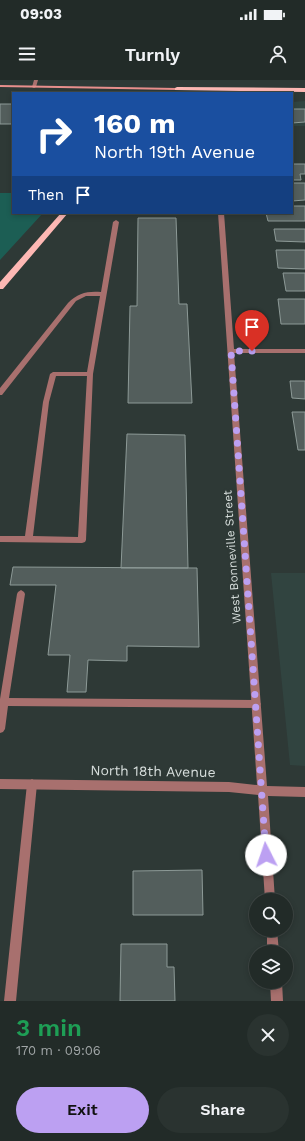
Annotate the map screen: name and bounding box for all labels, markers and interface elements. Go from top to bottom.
text: 09:03 [20,5,62,23]
icon: menu [16,43,38,65]
icon: person [267,43,289,65]
text: Turnly [125,44,180,65]
text: 160 m [94,107,176,140]
icon: right [28,108,80,160]
text: North 19th Avenue [94,141,255,162]
icon: arrive [72,184,94,206]
text: Then [28,186,64,204]
pin [235,310,269,351]
icon: arrive [241,316,263,338]
street label: West Bonneville Street [220,490,244,624]
street label: North 18th Avenue [90,762,216,780]
position arrow [245,834,287,876]
map controls [249,893,293,989]
button: search [249,893,293,937]
button: layers [249,945,293,989]
text: 3 min [16,1014,82,1042]
button: close [247,1014,289,1056]
text: 170 m · 09:06 [16,1043,101,1058]
button: Exit [16,1087,149,1133]
button: Share [157,1087,289,1133]

